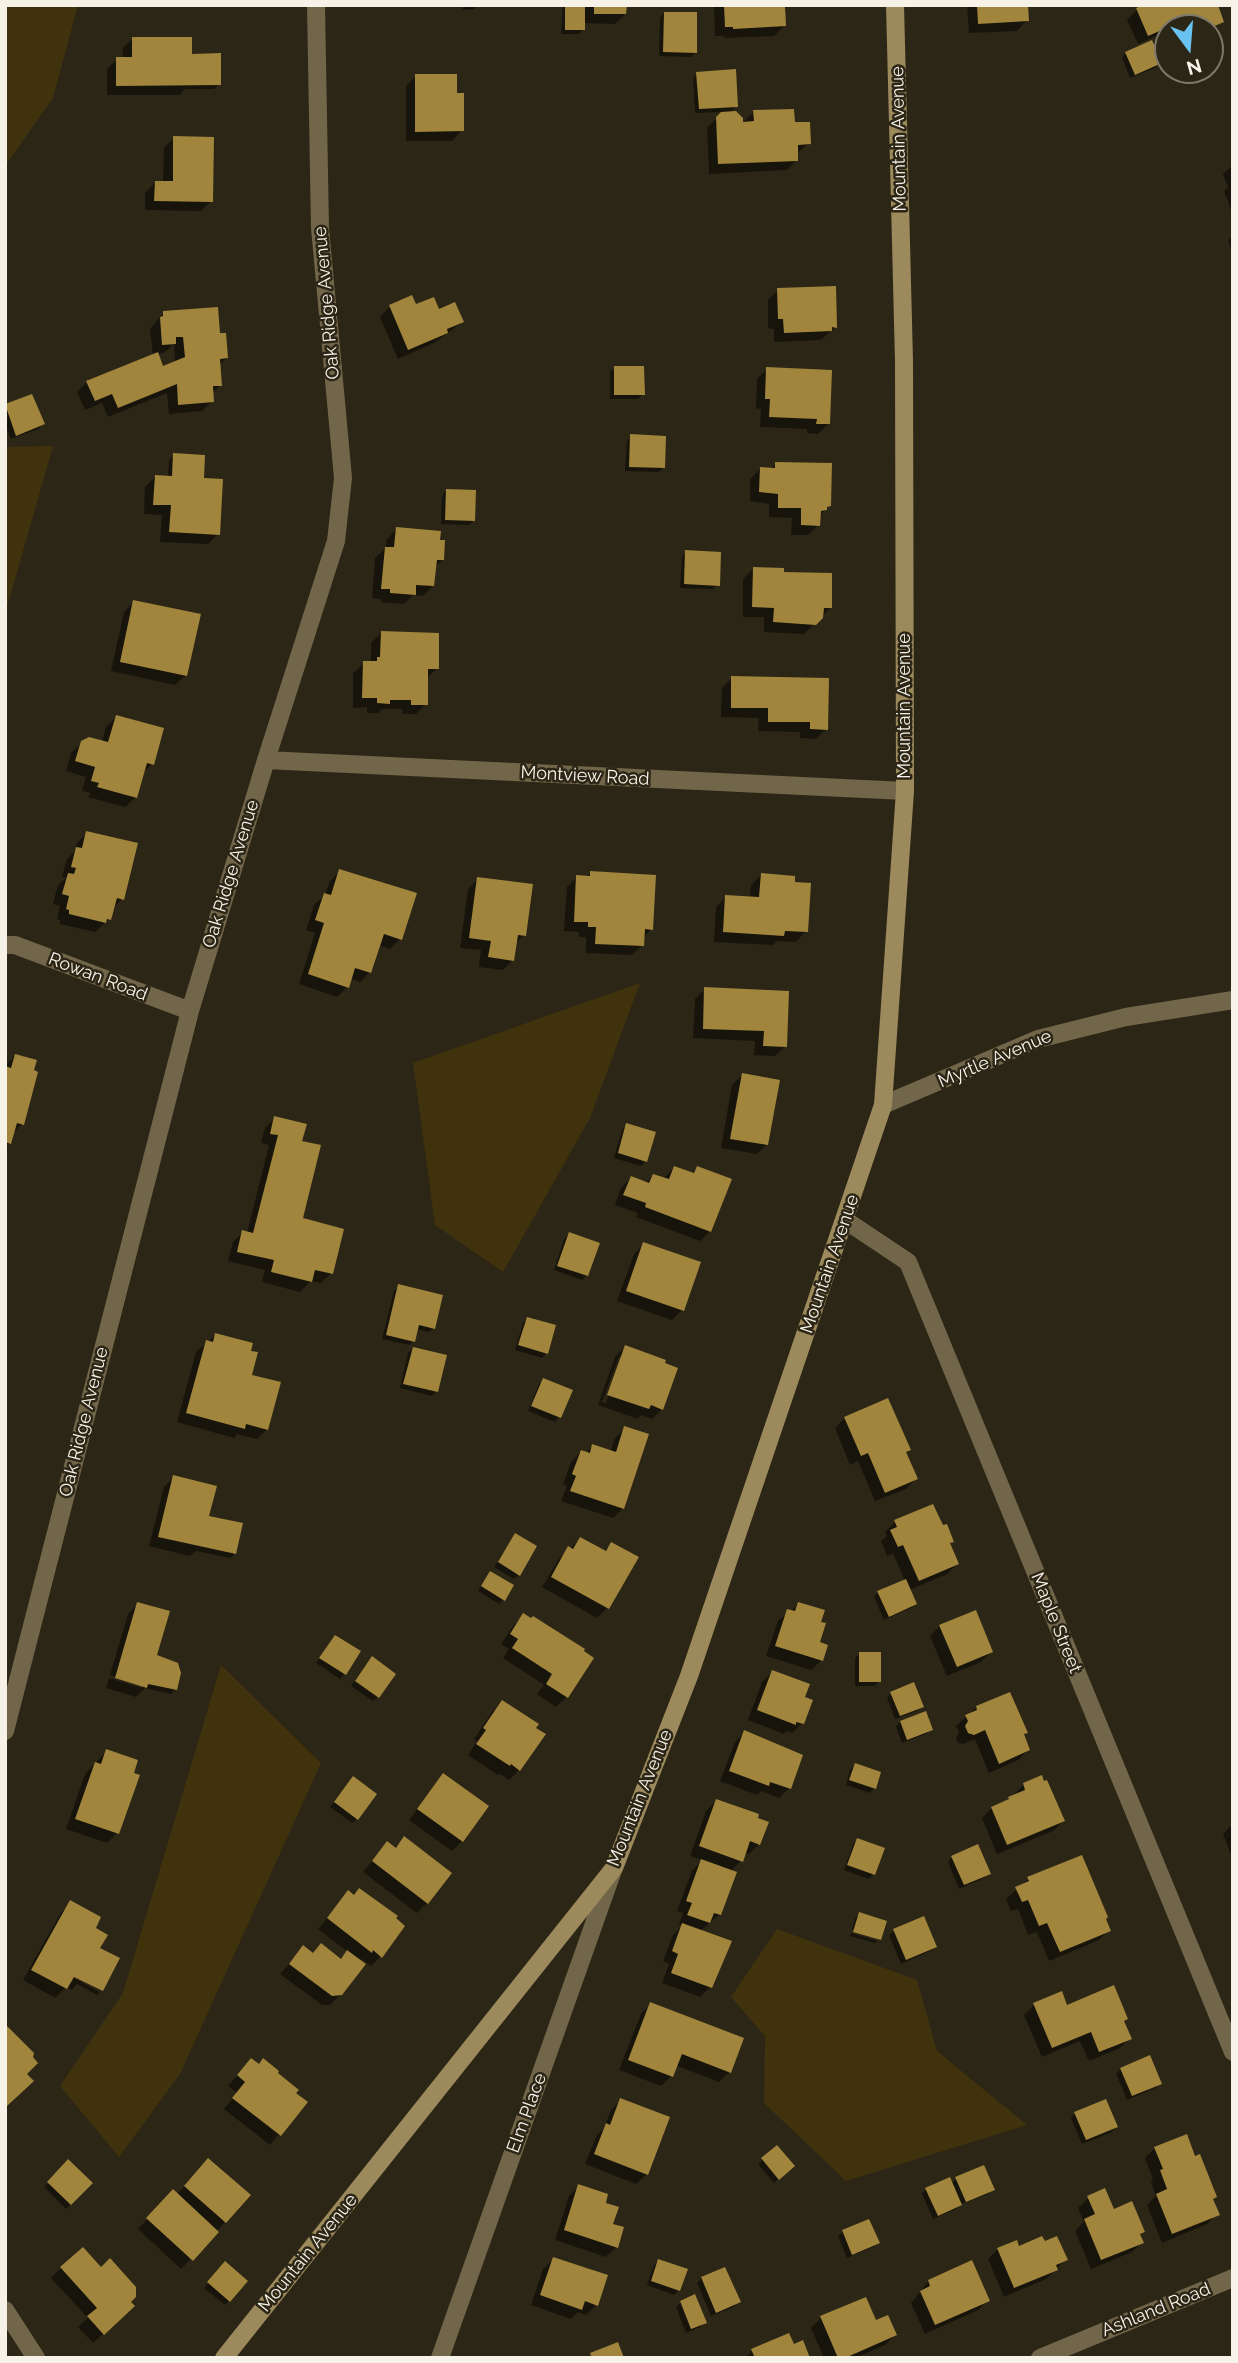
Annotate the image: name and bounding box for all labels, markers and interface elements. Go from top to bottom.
north arrow [1154,14,1224,84]
text: N [1184,55,1204,80]
street label: Mountain Avenue [887,66,911,212]
street label: Oak Ridge Avenue [310,226,344,380]
street label: Mountain Avenue [894,633,916,779]
street label: Montview Road [520,762,650,790]
street label: Oak Ridge Avenue [198,797,264,951]
street label: Rowan Road [45,948,151,1006]
street label: Myrtle Avenue [935,1025,1055,1093]
street label: Mountain Avenue [796,1192,864,1336]
street label: Oak Ridge Avenue [55,1345,113,1499]
street label: Maple Street [1026,1570,1086,1676]
street label: Mountain Avenue [603,1727,677,1869]
street label: Elm Place [503,2070,551,2156]
street label: Mountain Avenue [254,2190,362,2316]
street label: Ashland Road [1098,2278,1214,2342]

